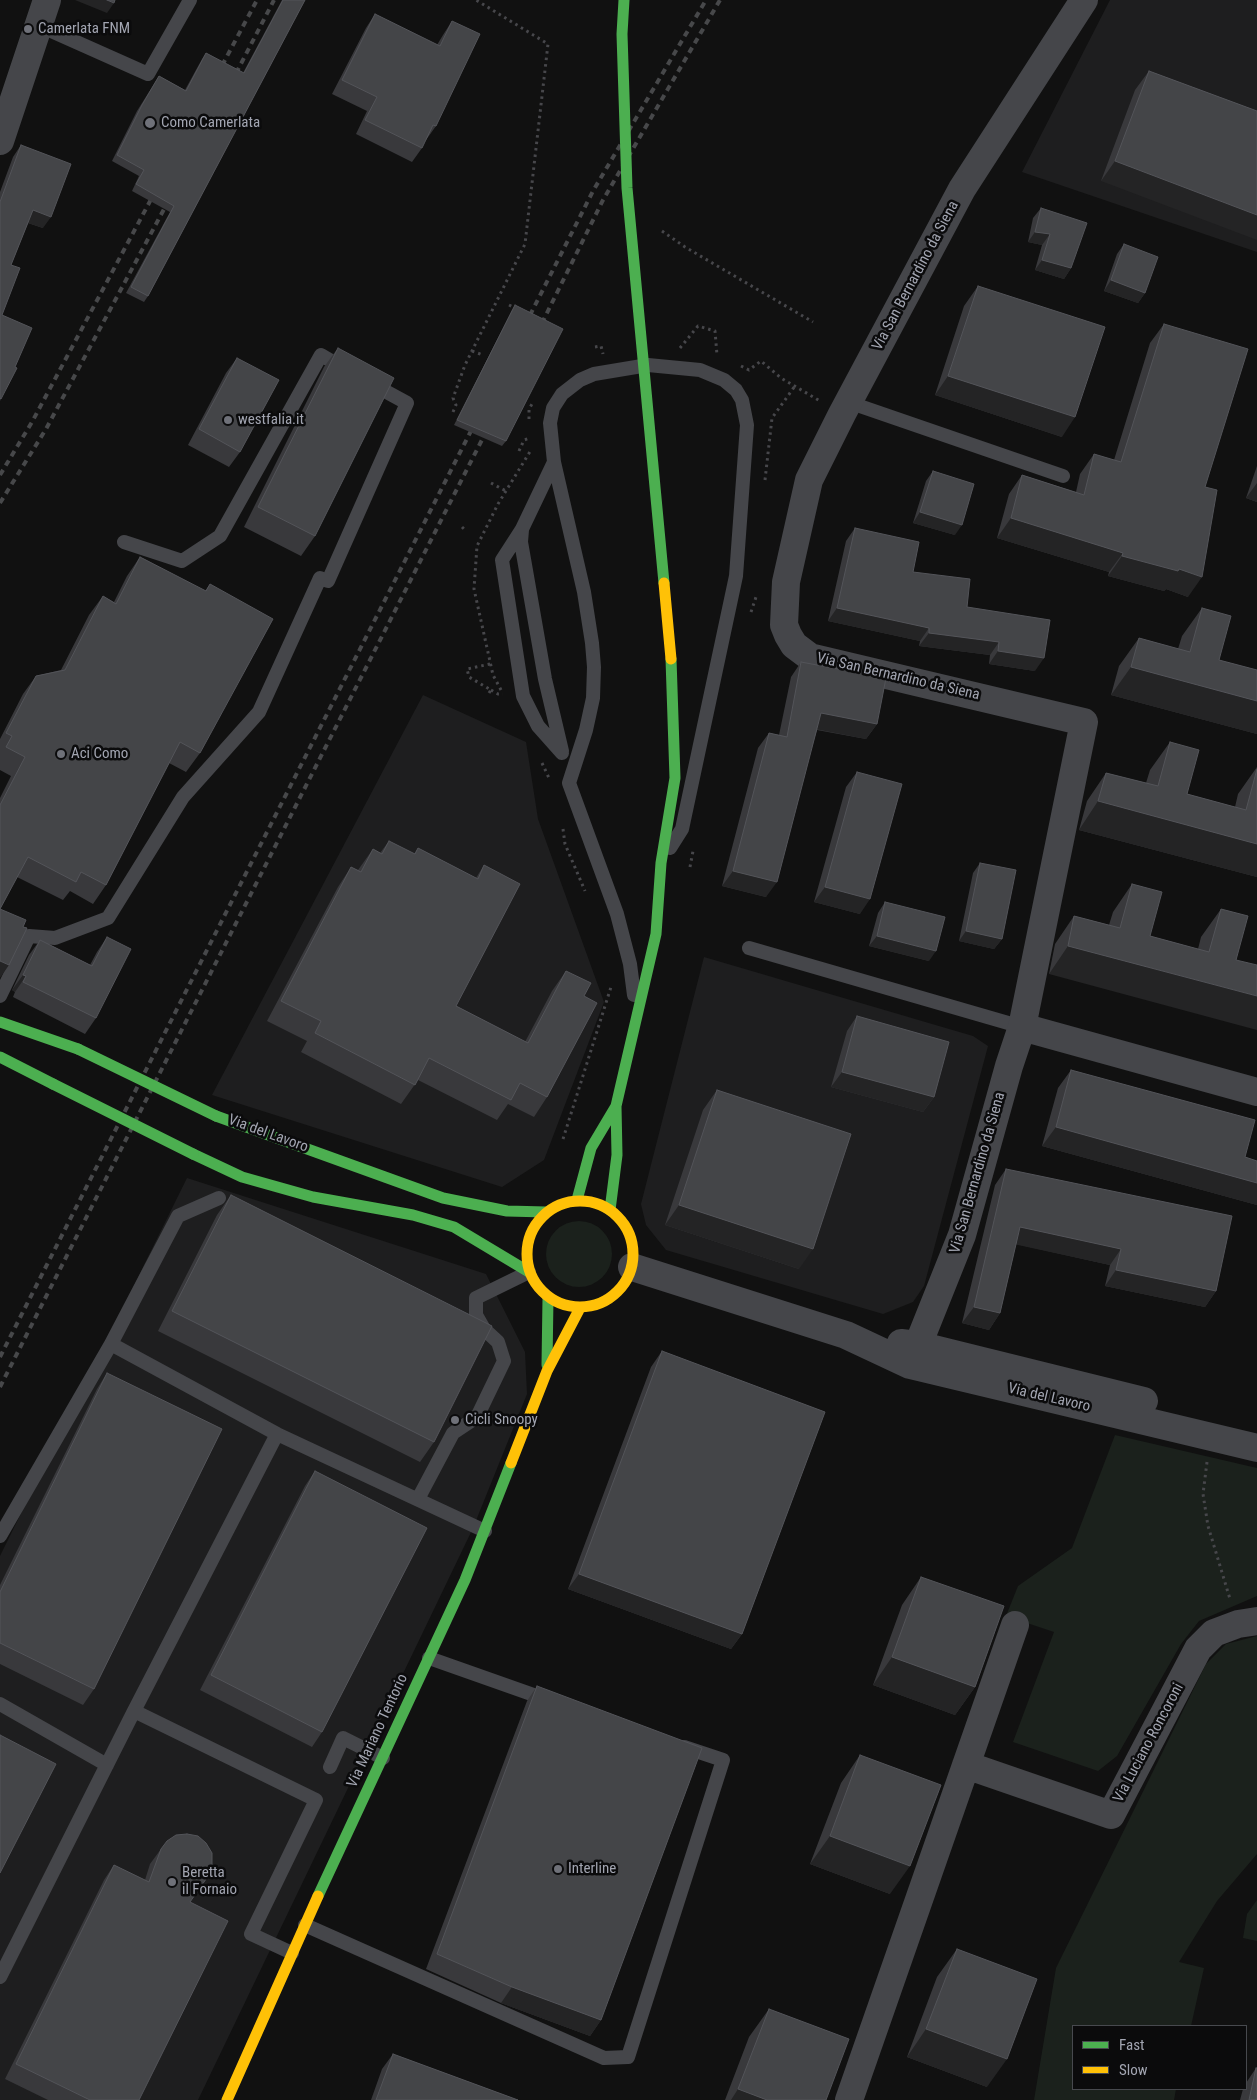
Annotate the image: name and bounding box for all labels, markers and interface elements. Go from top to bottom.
place label: Camerlata FNM [38,20,130,38]
marker: Camerlata FNM [22,23,34,35]
place label: Como Camerlata [161,114,260,132]
marker: Como Camerlata [143,116,157,130]
street label: Via San Bernardino da Siena [869,198,963,354]
place label: westfalia.it [238,411,304,429]
marker: westfalia.it [222,414,234,426]
street label: Via San Bernardino da Siena [815,649,981,705]
place label: Aci Como [71,745,128,763]
marker: Aci Como [55,748,67,760]
street label: Via San Bernardino da Siena [946,1090,1010,1256]
street label: Via del Lavoro [226,1111,310,1157]
street label: Via del Lavoro [1006,1380,1092,1416]
place label: Cicli Snoopy [465,1411,538,1429]
marker: Cicli Snoopy [449,1414,461,1426]
street label: Via Mariano Tentorio [344,1671,412,1791]
street label: Via Luciano Roncoroni [1110,1680,1188,1806]
place label: Interline [568,1860,616,1878]
marker: Interline [552,1863,564,1875]
place label: Beretta il Fornaio [182,1864,237,1899]
marker: Beretta il Fornaio [166,1876,178,1888]
legend [1072,2025,1247,2090]
text: Fast [1119,2036,1144,2054]
text: Slow [1119,2061,1148,2079]

